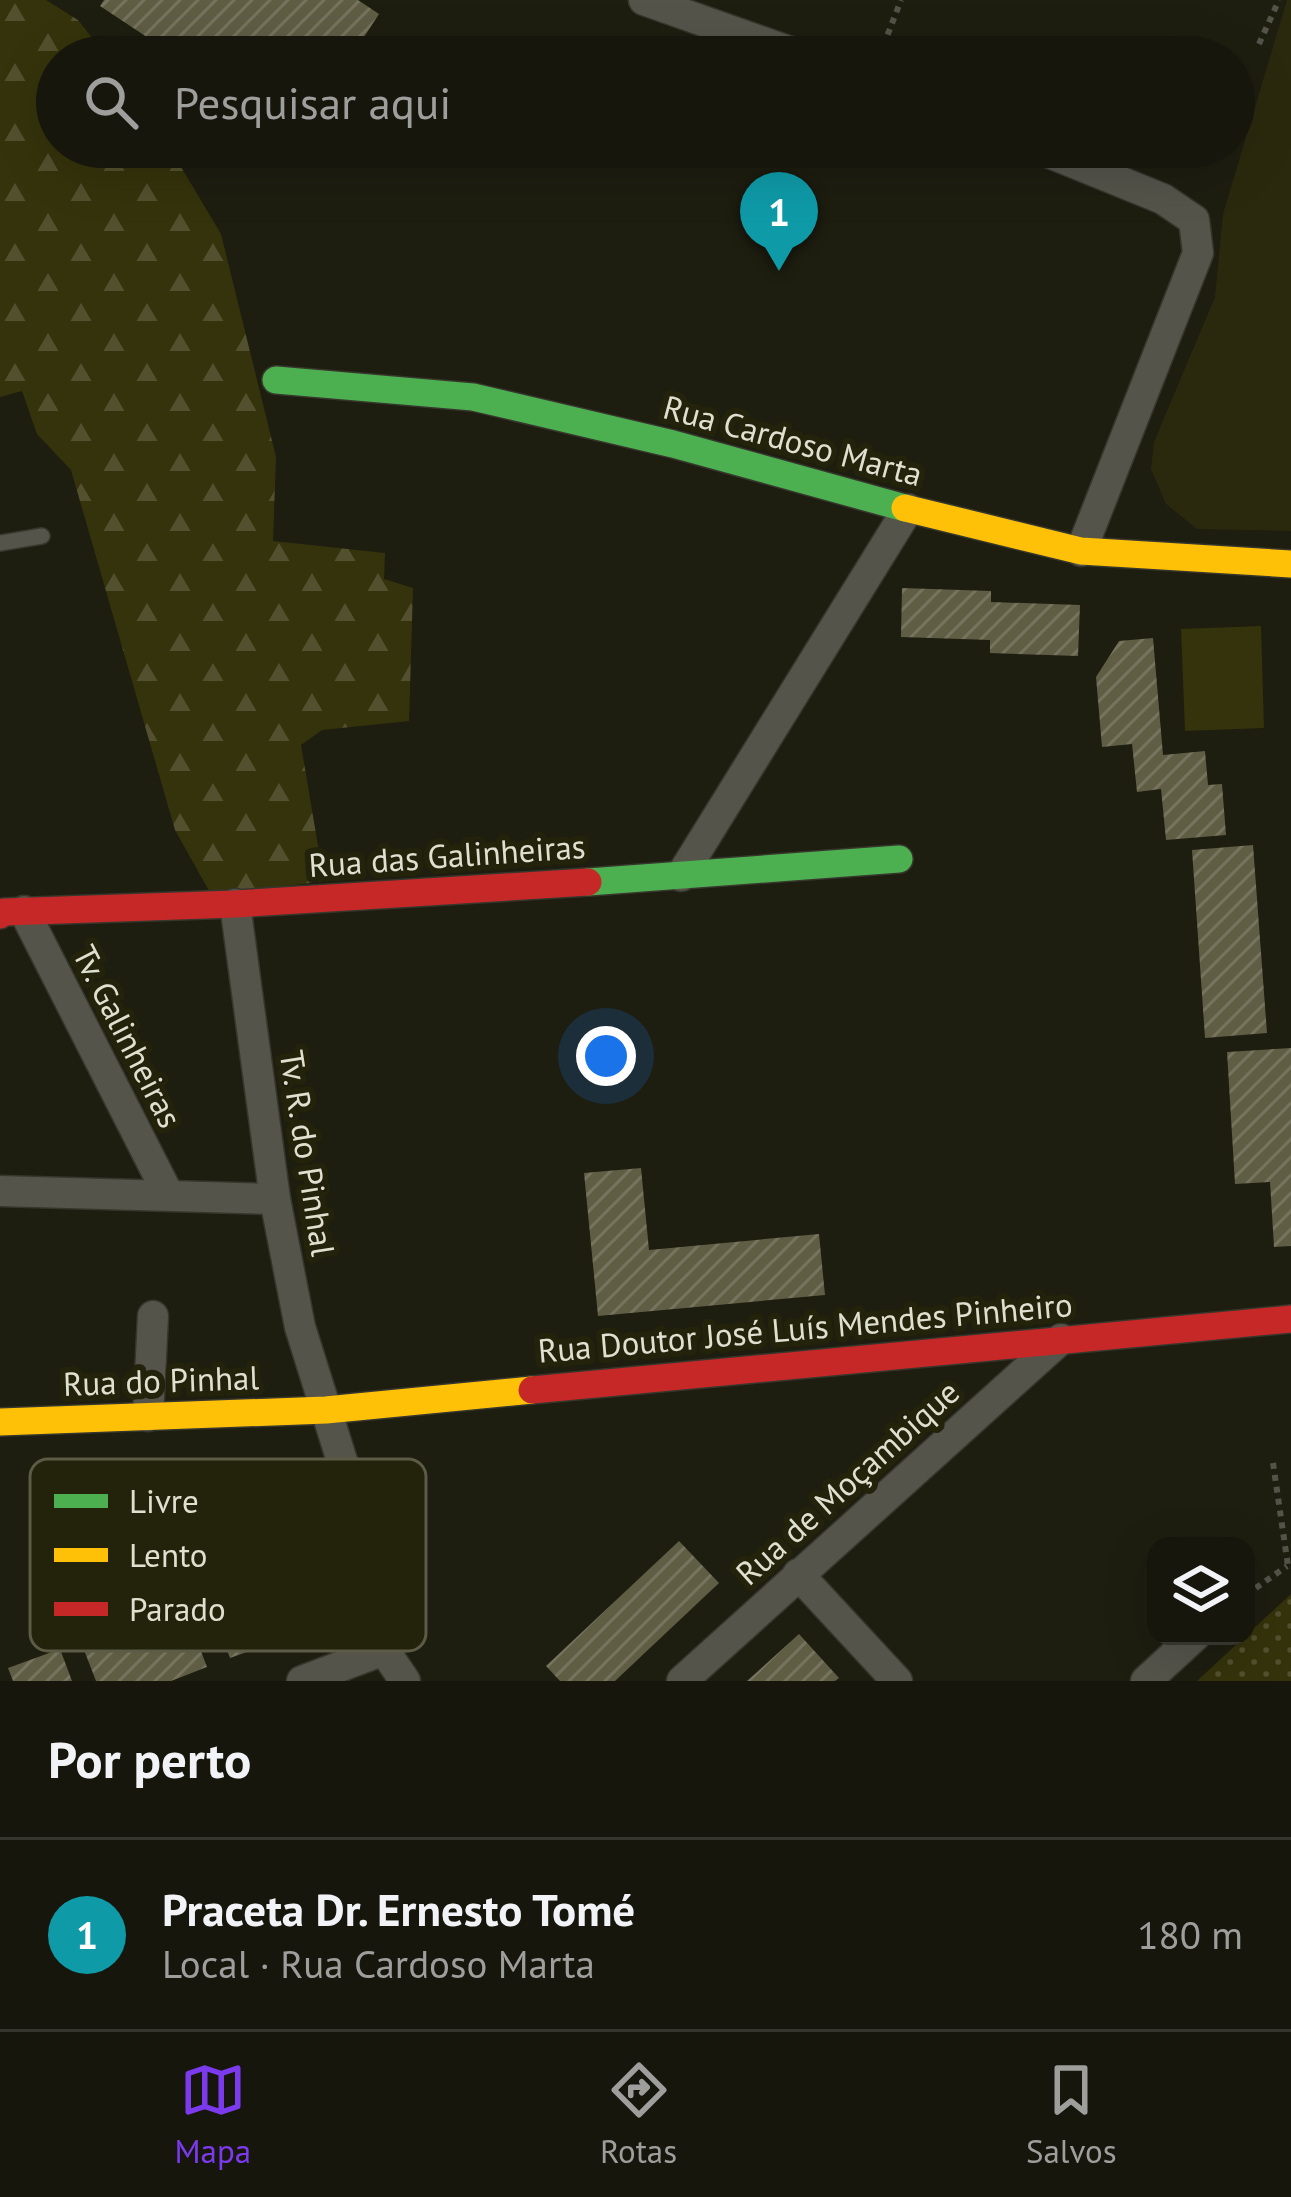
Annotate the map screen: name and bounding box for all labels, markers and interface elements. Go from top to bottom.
search box [36,36,1255,168]
icon: search [78,69,144,135]
text: Pesquisar aqui [174,73,451,131]
pin: 1 [740,172,818,271]
street label: Rua Cardoso Marta [659,385,927,495]
street label: Rua das Galinheiras [307,824,587,886]
street label: Tv. Galinheiras [64,938,192,1134]
your location [576,1026,636,1086]
street label: Tv. R. do Pinhal [271,1047,346,1259]
street label: Rua Doutor José Luís Mendes Pinheiro [536,1282,1074,1372]
street label: Rua do Pinhal [62,1355,260,1405]
street label: Rua de Moçambique [726,1370,968,1594]
legend [30,1459,426,1651]
text: Livre [129,1479,199,1522]
text: Lento [129,1533,207,1576]
map controls [1147,1537,1255,1645]
button: layers [1147,1537,1255,1645]
text: Parado [129,1587,226,1630]
text: Por perto [48,1726,251,1792]
text: Praceta Dr. Ernesto Tomé [162,1880,635,1938]
text: 1 [76,1909,98,1960]
text: 180 m [1137,1909,1243,1960]
text: Local · Rua Cardoso Marta [162,1938,595,1989]
tab: Mapa [174,2057,251,2172]
tab: Rotas [600,2057,677,2172]
tab: Salvos [1026,2057,1117,2172]

